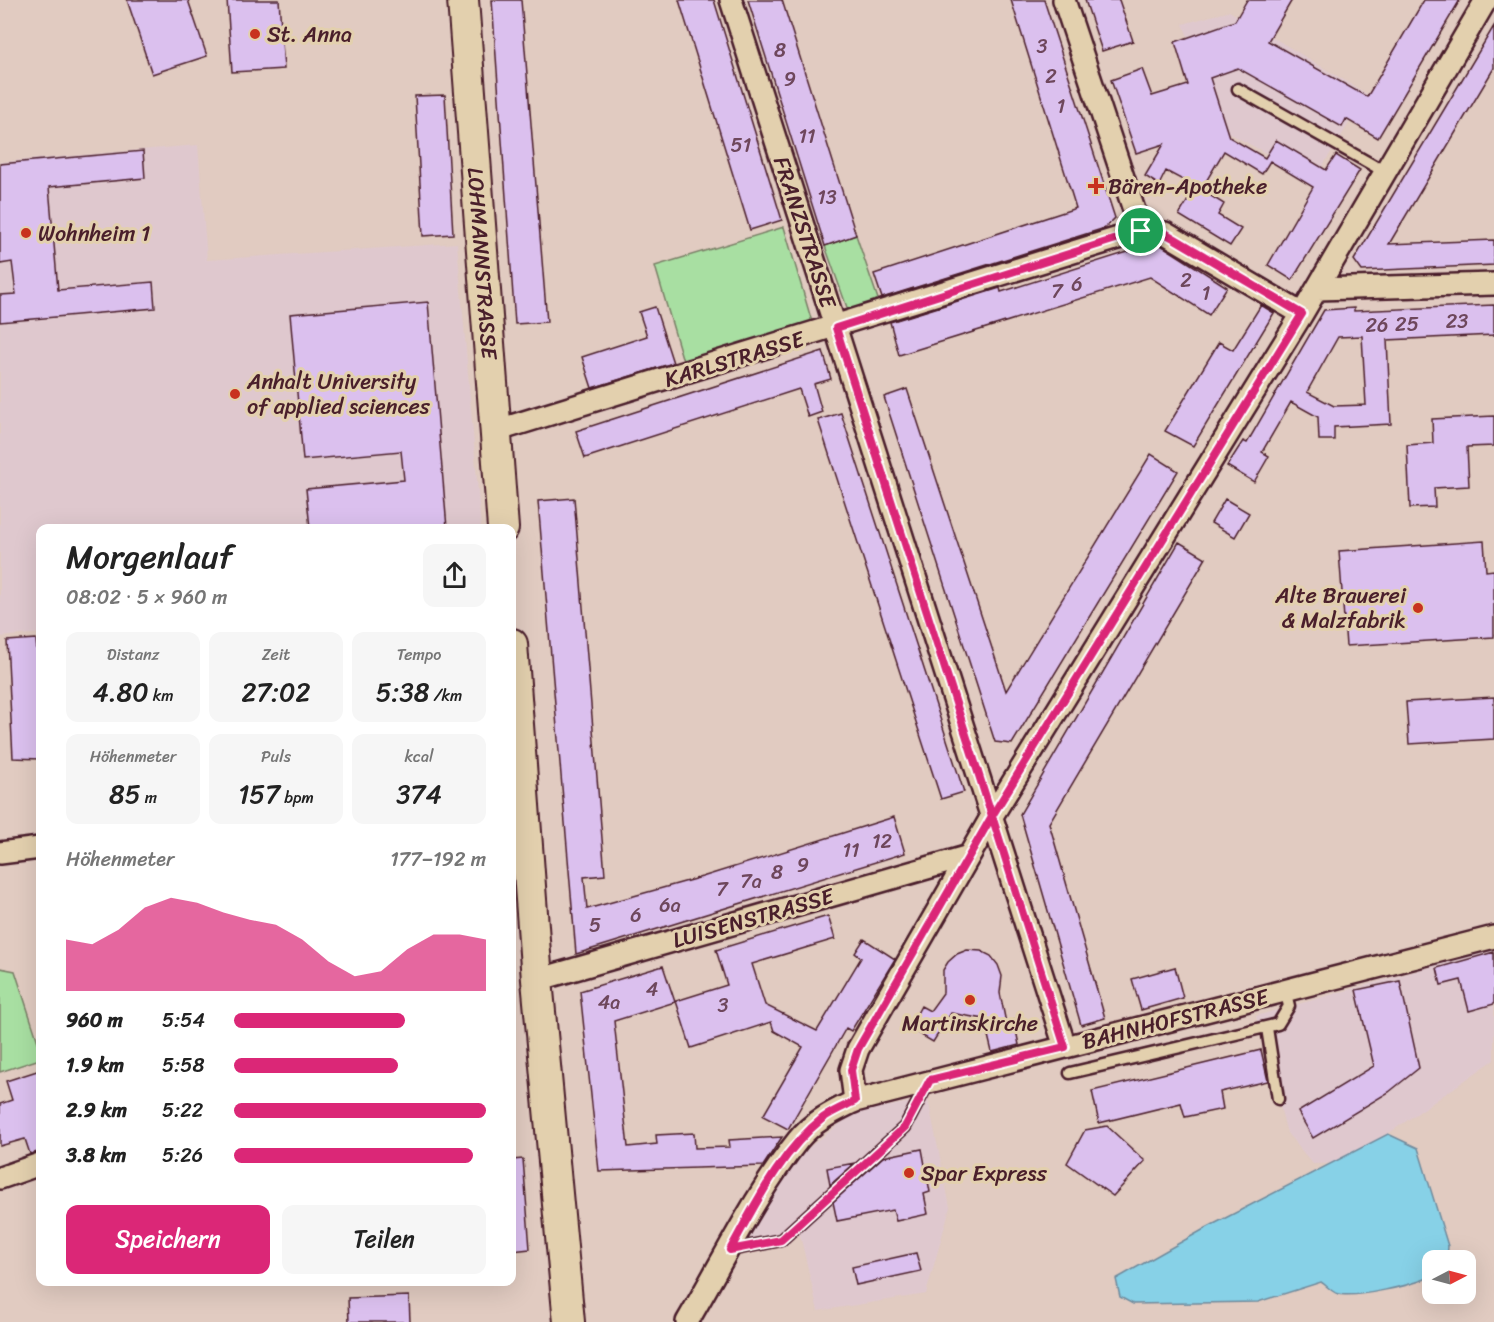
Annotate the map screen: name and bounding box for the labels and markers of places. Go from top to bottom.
place label: St. Anna [267,15,352,54]
marker: St. Anna [248,27,262,41]
place label: Bären-Apotheke [1108,167,1267,206]
marker: Bären-Apotheke [1089,179,1103,193]
pin [1115,205,1166,256]
place label: Wohnheim 1 [38,214,151,253]
marker: Wohnheim 1 [19,226,33,240]
place label: Anhalt University of applied sciences [246,362,431,426]
marker: Anhalt University of applied sciences [228,387,242,401]
place label: Alte Brauerei & Malzfabrik [1274,576,1407,640]
marker: Alte Brauerei & Malzfabrik [1411,601,1425,615]
marker: Martinskirche [963,993,977,1007]
place label: Martinskirche [902,1004,1038,1043]
place label: Spar Express [921,1154,1048,1193]
marker: Spar Express [902,1166,916,1180]

